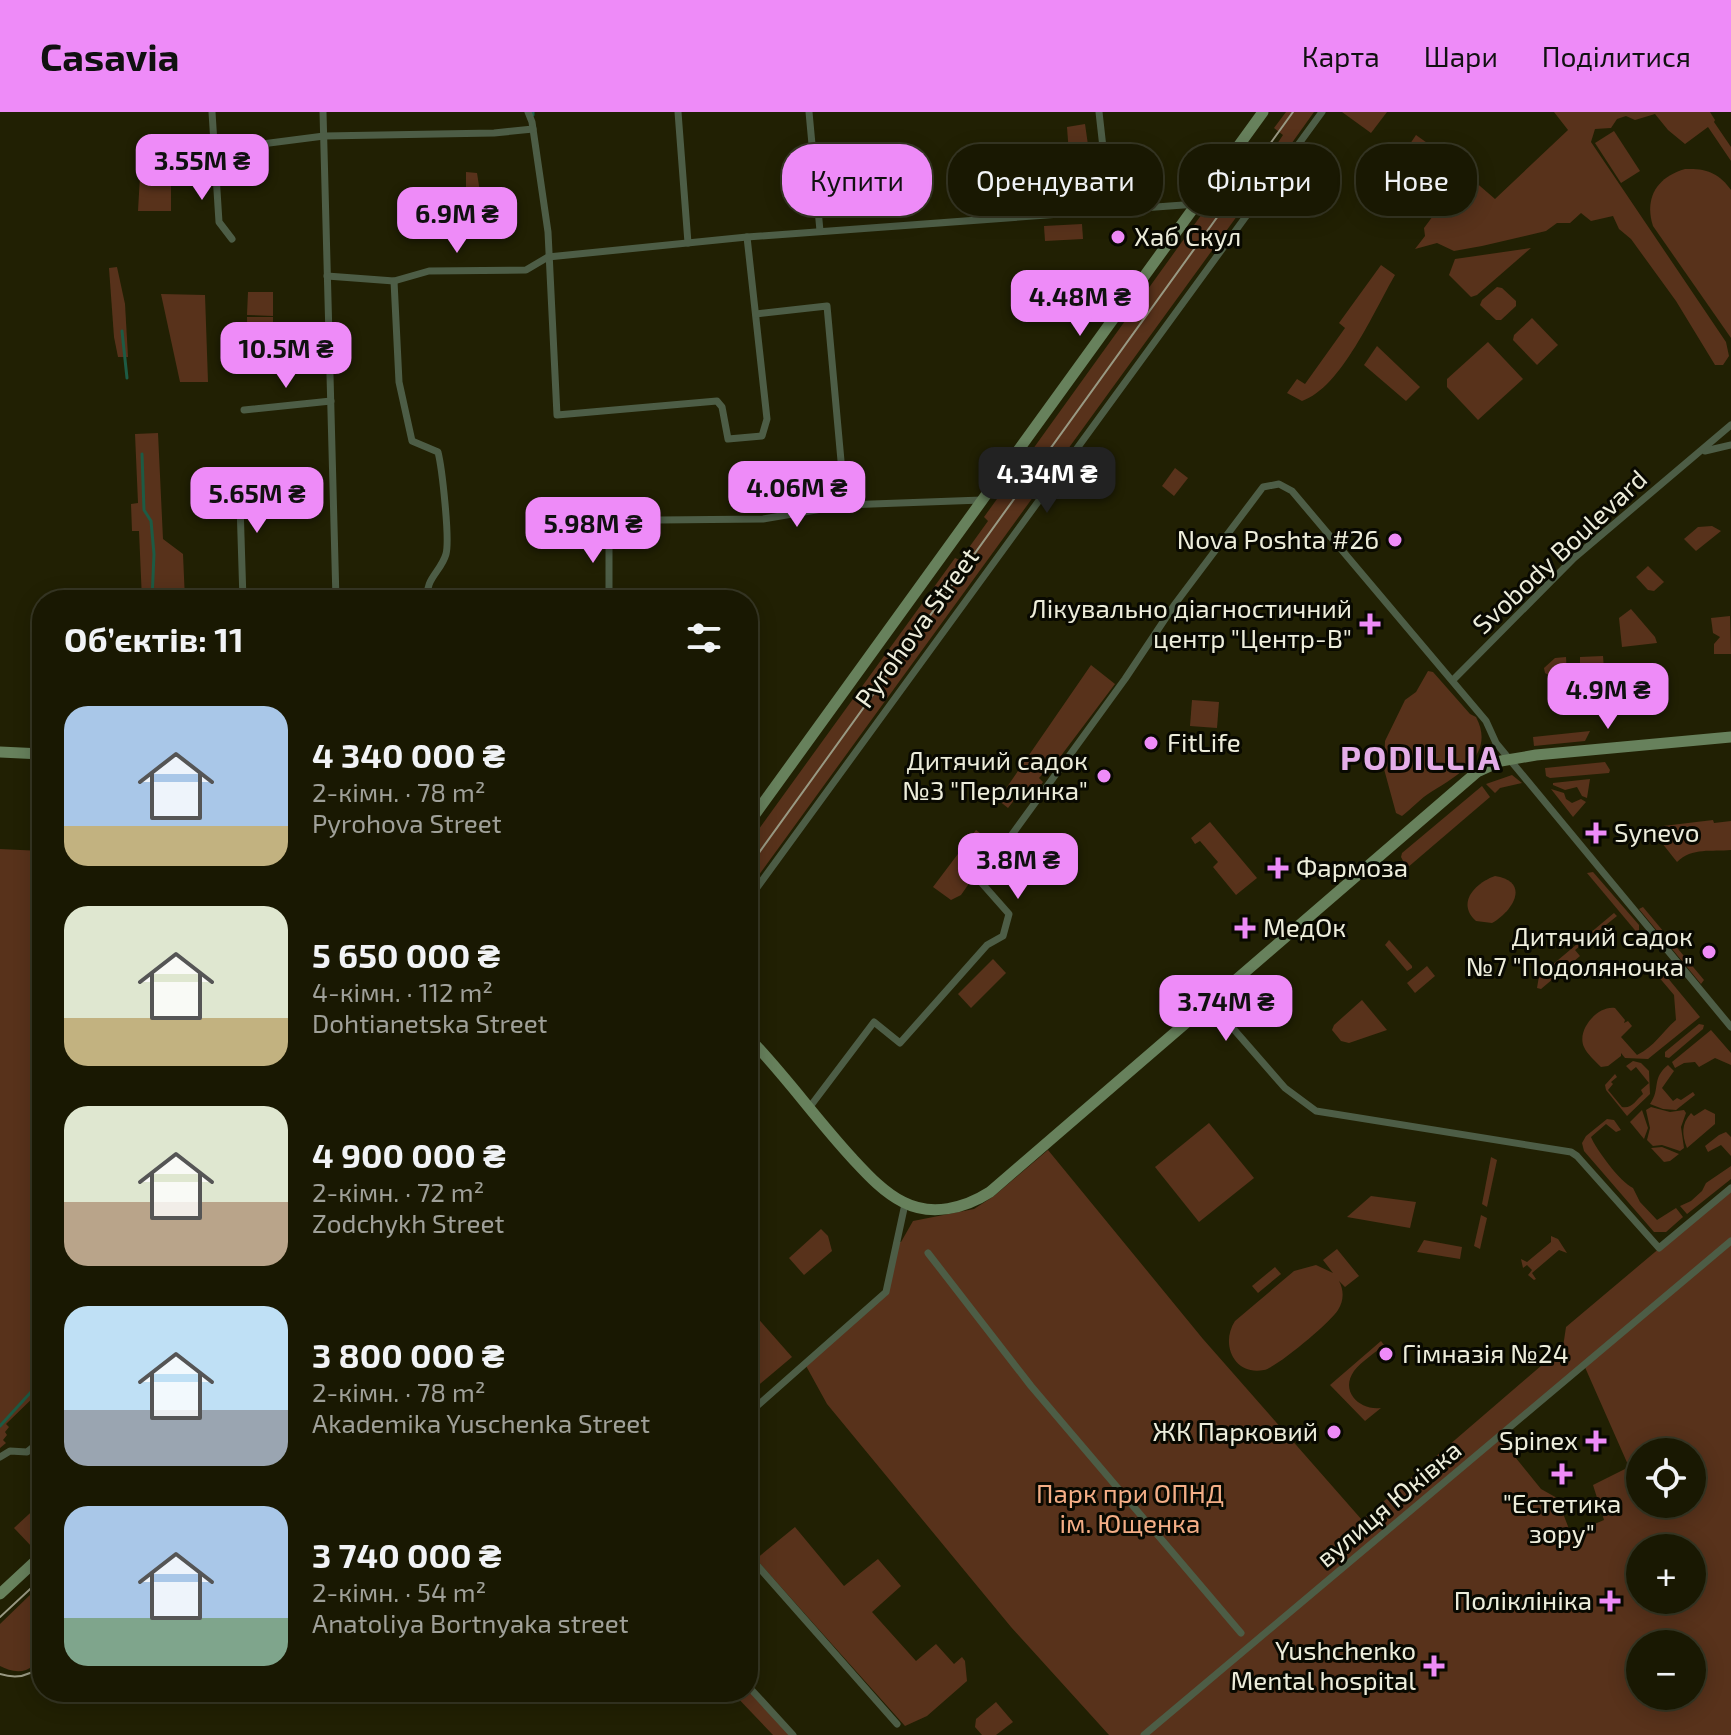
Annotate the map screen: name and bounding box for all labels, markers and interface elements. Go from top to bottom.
text: Casavia [40,33,179,79]
text: Карта [1302,39,1380,73]
text: Шари [1424,39,1498,73]
text: Поділитися [1542,39,1691,73]
pin: 3.55M ₴ [128,134,276,202]
text: 3.55M ₴ [154,144,250,175]
chip: Купити [782,144,932,216]
chip: Орендувати [948,144,1163,216]
chip: Фільтри [1179,144,1340,216]
chip: Нове [1356,144,1477,216]
pin: 6.9M ₴ [392,187,522,255]
text: 6.9M ₴ [415,197,499,228]
place label: Хаб Скул [1134,220,1241,252]
marker: Хаб Скул [1109,228,1127,246]
pin: 4.48M ₴ [1006,270,1154,338]
text: 4.48M ₴ [1029,280,1131,311]
pin: 10.5M ₴ [212,322,360,390]
text: 10.5M ₴ [238,332,334,363]
pin: 4.34M ₴ [973,447,1121,515]
text: 4.34M ₴ [997,457,1097,488]
pin: 4.06M ₴ [723,461,871,529]
street label: Svobody Boulevard [1466,462,1652,640]
pin: 5.65M ₴ [183,467,331,535]
text: 4.06M ₴ [746,471,848,502]
text: 5.65M ₴ [208,477,306,508]
pin: 5.98M ₴ [519,497,667,565]
text: 5.98M ₴ [544,507,642,538]
place label: Nova Poshta #26 [1177,523,1379,554]
marker: Nova Poshta #26 [1386,531,1404,549]
street label: Pyrohova Street [848,541,984,713]
place label: Лікувально діагностичний центр "Центр-В" [1030,592,1352,653]
marker: Лікувально діагностичний центр "Центр-В" [1359,613,1381,635]
icon: filters [682,616,726,660]
text: Об’єктів: 11 [64,618,244,659]
pin: 4.9M ₴ [1543,663,1673,731]
text: 4.9M ₴ [1566,673,1651,704]
place label: FitLife [1167,726,1241,757]
text: 4 340 000 ₴ [312,734,505,775]
marker: FitLife [1142,734,1160,752]
district label: PODILLIA [1340,736,1502,777]
icon: home [128,738,224,834]
place label: Дитячий садок №3 "Перлинка" [902,744,1088,805]
marker: Дитячий садок №3 "Перлинка" [1095,767,1113,785]
text: 2-кімн. · 78 m² [312,776,485,807]
text: Pyrohova Street [312,807,502,838]
place label: Synevo [1614,816,1700,847]
marker: Synevo [1585,822,1607,844]
pin: 3.8M ₴ [953,833,1083,901]
text: 3.8M ₴ [976,843,1060,874]
place label: Фармоза [1296,851,1408,882]
marker: Фармоза [1267,857,1289,879]
place label: МедОк [1263,911,1346,942]
marker: МедОк [1234,917,1256,939]
place label: Дитячий садок №7 "Подоляночка" [1466,920,1693,981]
text: 5 650 000 ₴ [312,934,500,975]
icon: home [128,938,224,1034]
marker: Дитячий садок №7 "Подоляночка" [1700,943,1718,961]
pin: 3.74M ₴ [1152,975,1300,1043]
text: 4-кімн. · 112 m² [312,976,493,1007]
text: 3.74M ₴ [1177,985,1275,1016]
text: Dohtianetska Street [312,1007,548,1038]
text: 4 900 000 ₴ [312,1134,506,1175]
icon: home [128,1138,224,1234]
text: 2-кімн. · 72 m² [312,1176,484,1207]
text: Zodchykh Street [312,1207,504,1238]
text: 3 800 000 ₴ [312,1334,504,1375]
place label: Гімназія №24 [1402,1337,1569,1368]
icon: home [128,1338,224,1434]
marker: Гімназія №24 [1377,1345,1395,1363]
text: 2-кімн. · 78 m² [312,1376,485,1407]
text: Akademika Yuschenka Street [312,1407,650,1438]
place label: ЖК Парковий [1152,1415,1318,1446]
marker: ЖК Парковий [1325,1423,1343,1441]
place label: Spinex [1499,1424,1578,1455]
marker: Spinex [1585,1430,1607,1452]
street label: вулиця Юківка [1309,1433,1467,1573]
map controls [1626,1438,1706,1710]
button: locate [1626,1438,1706,1518]
marker: "Естетика зору" [1551,1463,1573,1485]
park label: Парк при ОПНД ім. Ющенка [1036,1477,1224,1538]
place label: "Естетика зору" [1503,1487,1621,1549]
text: 3 740 000 ₴ [312,1534,501,1575]
button: + [1626,1534,1706,1614]
icon: home [128,1538,224,1634]
text: 2-кімн. · 54 m² [312,1576,486,1607]
place label: Поліклініка [1454,1584,1592,1615]
marker: Поліклініка [1599,1590,1621,1612]
text: Anatoliya Bortnyaka street [312,1607,629,1638]
button: − [1626,1630,1706,1710]
place label: Yushchenko Mental hospital [1231,1634,1416,1695]
marker: Yushchenko Mental hospital [1423,1655,1445,1677]

